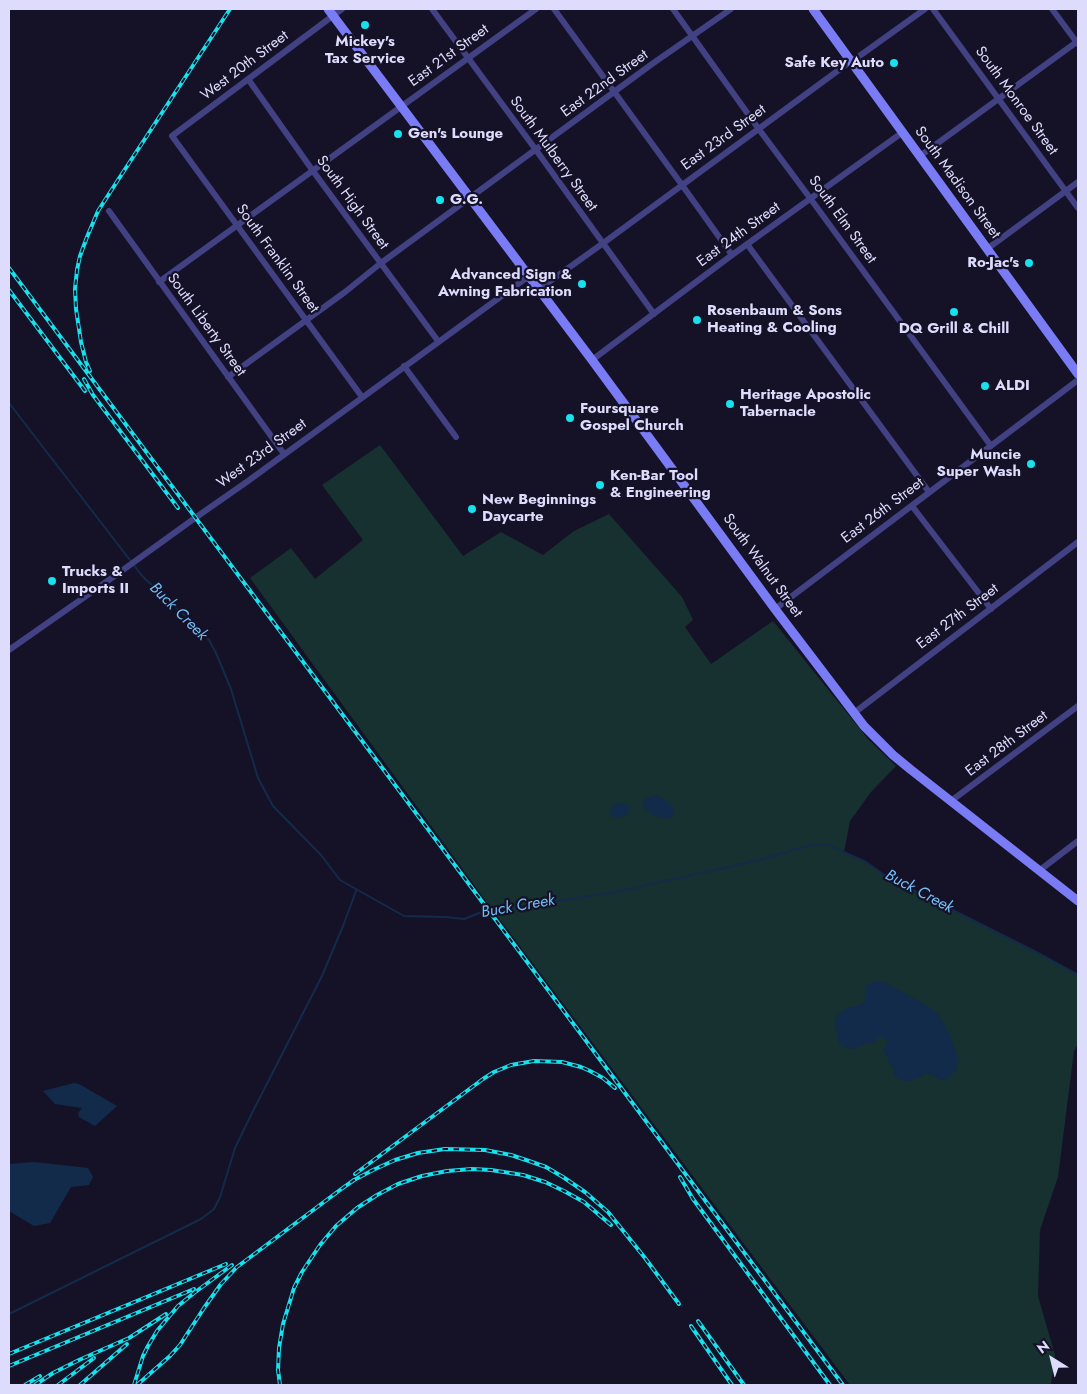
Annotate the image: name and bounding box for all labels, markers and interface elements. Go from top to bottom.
marker: Mickey's Tax Service [359,19,371,31]
street label: East 21st Street [405,21,493,91]
street label: West 20th Street [198,27,292,105]
place label: Mickey's Tax Service [325,33,405,68]
street label: South Monroe Street [971,43,1061,159]
street label: East 22nd Street [558,46,652,122]
place label: Safe Key Auto [785,54,884,72]
marker: Safe Key Auto [888,57,900,69]
street label: South Mulberry Street [505,93,601,215]
street label: East 23rd Street [678,101,770,175]
street label: South Madison Street [910,123,1004,243]
place label: Gen's Lounge [408,125,503,143]
marker: Gen's Lounge [392,128,404,140]
street label: South High Street [312,153,392,253]
street label: South Elm Street [804,173,880,267]
place label: G.G. [450,191,483,209]
marker: G.G. [434,194,446,206]
street label: East 24th Street [694,199,784,271]
street label: South Franklin Street [232,201,322,317]
place label: Ro-Jac's [967,254,1019,272]
marker: Ro-Jac's [1023,257,1035,269]
place label: Advanced Sign & Awning Fabrication [438,266,572,301]
street label: South Liberty Street [163,270,249,380]
marker: Advanced Sign & Awning Fabrication [576,278,588,290]
place label: Rosenbaum & Sons Heating & Cooling [707,302,842,337]
marker: DQ Grill & Chill [948,306,960,318]
marker: Rosenbaum & Sons Heating & Cooling [691,314,703,326]
place label: DQ Grill & Chill [899,320,1009,338]
place label: ALDI [995,377,1030,395]
marker: ALDI [979,380,991,392]
place label: Heritage Apostolic Tabernacle [740,386,871,421]
marker: Heritage Apostolic Tabernacle [724,398,736,410]
place label: Foursquare Gospel Church [580,400,684,435]
marker: Foursquare Gospel Church [564,412,576,424]
street label: West 23rd Street [214,415,310,493]
place label: Muncie Super Wash [937,446,1021,481]
marker: Muncie Super Wash [1025,458,1037,470]
place label: Ken-Bar Tool & Engineering [610,467,711,502]
street label: East 26th Street [838,474,928,548]
marker: Ken-Bar Tool & Engineering [594,479,606,491]
place label: New Beginnings Daycarte [482,491,596,526]
marker: New Beginnings Daycarte [466,503,478,515]
street label: South Walnut Street [718,511,806,621]
place label: Trucks & Imports II [62,563,129,598]
marker: Trucks & Imports II [46,575,58,587]
water label: Buck Creek [145,579,211,645]
street label: East 27th Street [914,580,1002,654]
street label: East 28th Street [962,707,1052,781]
water label: Buck Creek [882,866,956,918]
water label: Buck Creek [480,891,556,923]
north arrow [1027,1334,1077,1384]
text: N [1033,1336,1054,1358]

